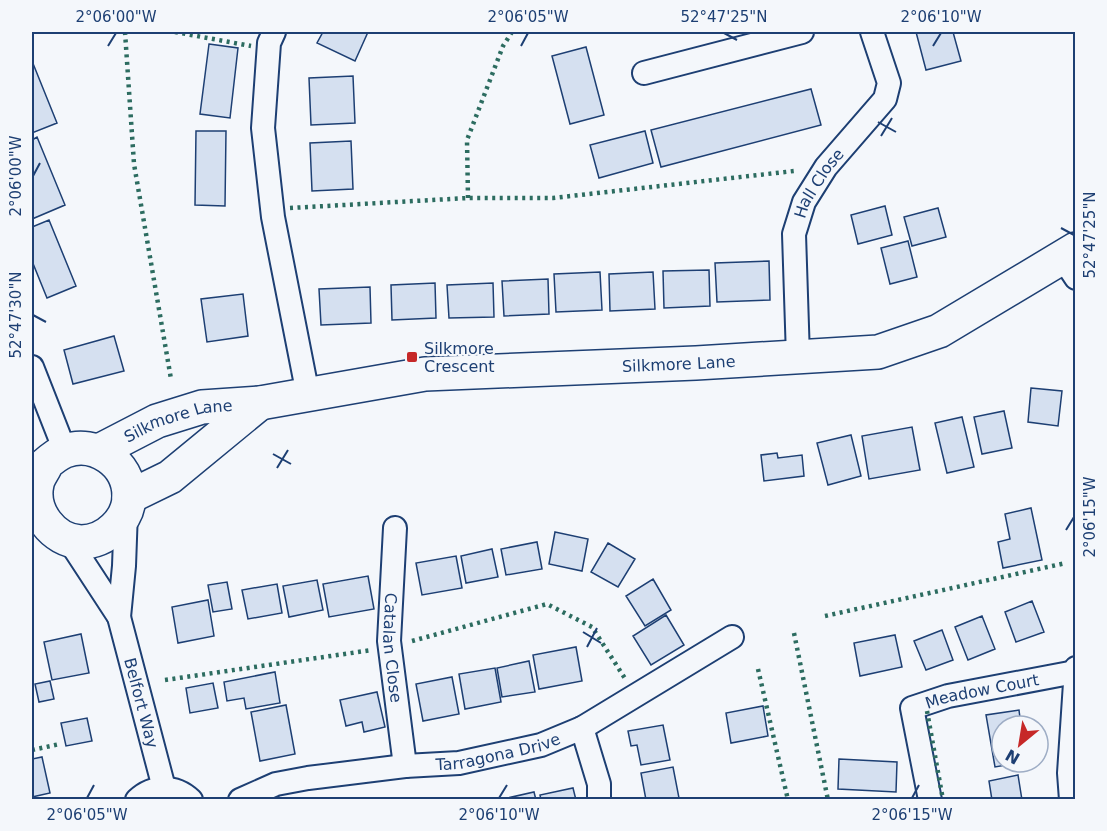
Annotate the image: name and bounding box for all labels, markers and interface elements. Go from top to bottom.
text: 2°06'00"W [75,8,157,26]
text: 2°06'05"W [487,8,569,26]
text: 52°47'25"N [680,8,768,26]
text: 2°06'10"W [900,8,982,26]
text: 2°06'00"W [7,135,25,217]
street label: Hall Close [790,144,847,220]
text: 52°47'25"N [1081,191,1099,279]
text: 52°47'30"N [7,271,25,359]
place label: Silkmore Crescent [424,339,495,376]
marker: Silkmore Crescent [405,350,419,364]
street label: Silkmore Lane [622,351,736,375]
street label: Silkmore Lane [121,395,233,446]
text: 2°06'15"W [1081,476,1099,558]
street label: Catalan Close [379,592,406,704]
street label: Belfort Way [121,656,163,750]
street label: Meadow Court [923,670,1040,712]
north arrow [990,714,1050,774]
street label: Tarragona Drive [434,729,563,774]
text: N [1002,745,1023,768]
text: 2°06'05"W [46,806,128,824]
text: 2°06'10"W [458,806,540,824]
text: 2°06'15"W [871,806,953,824]

